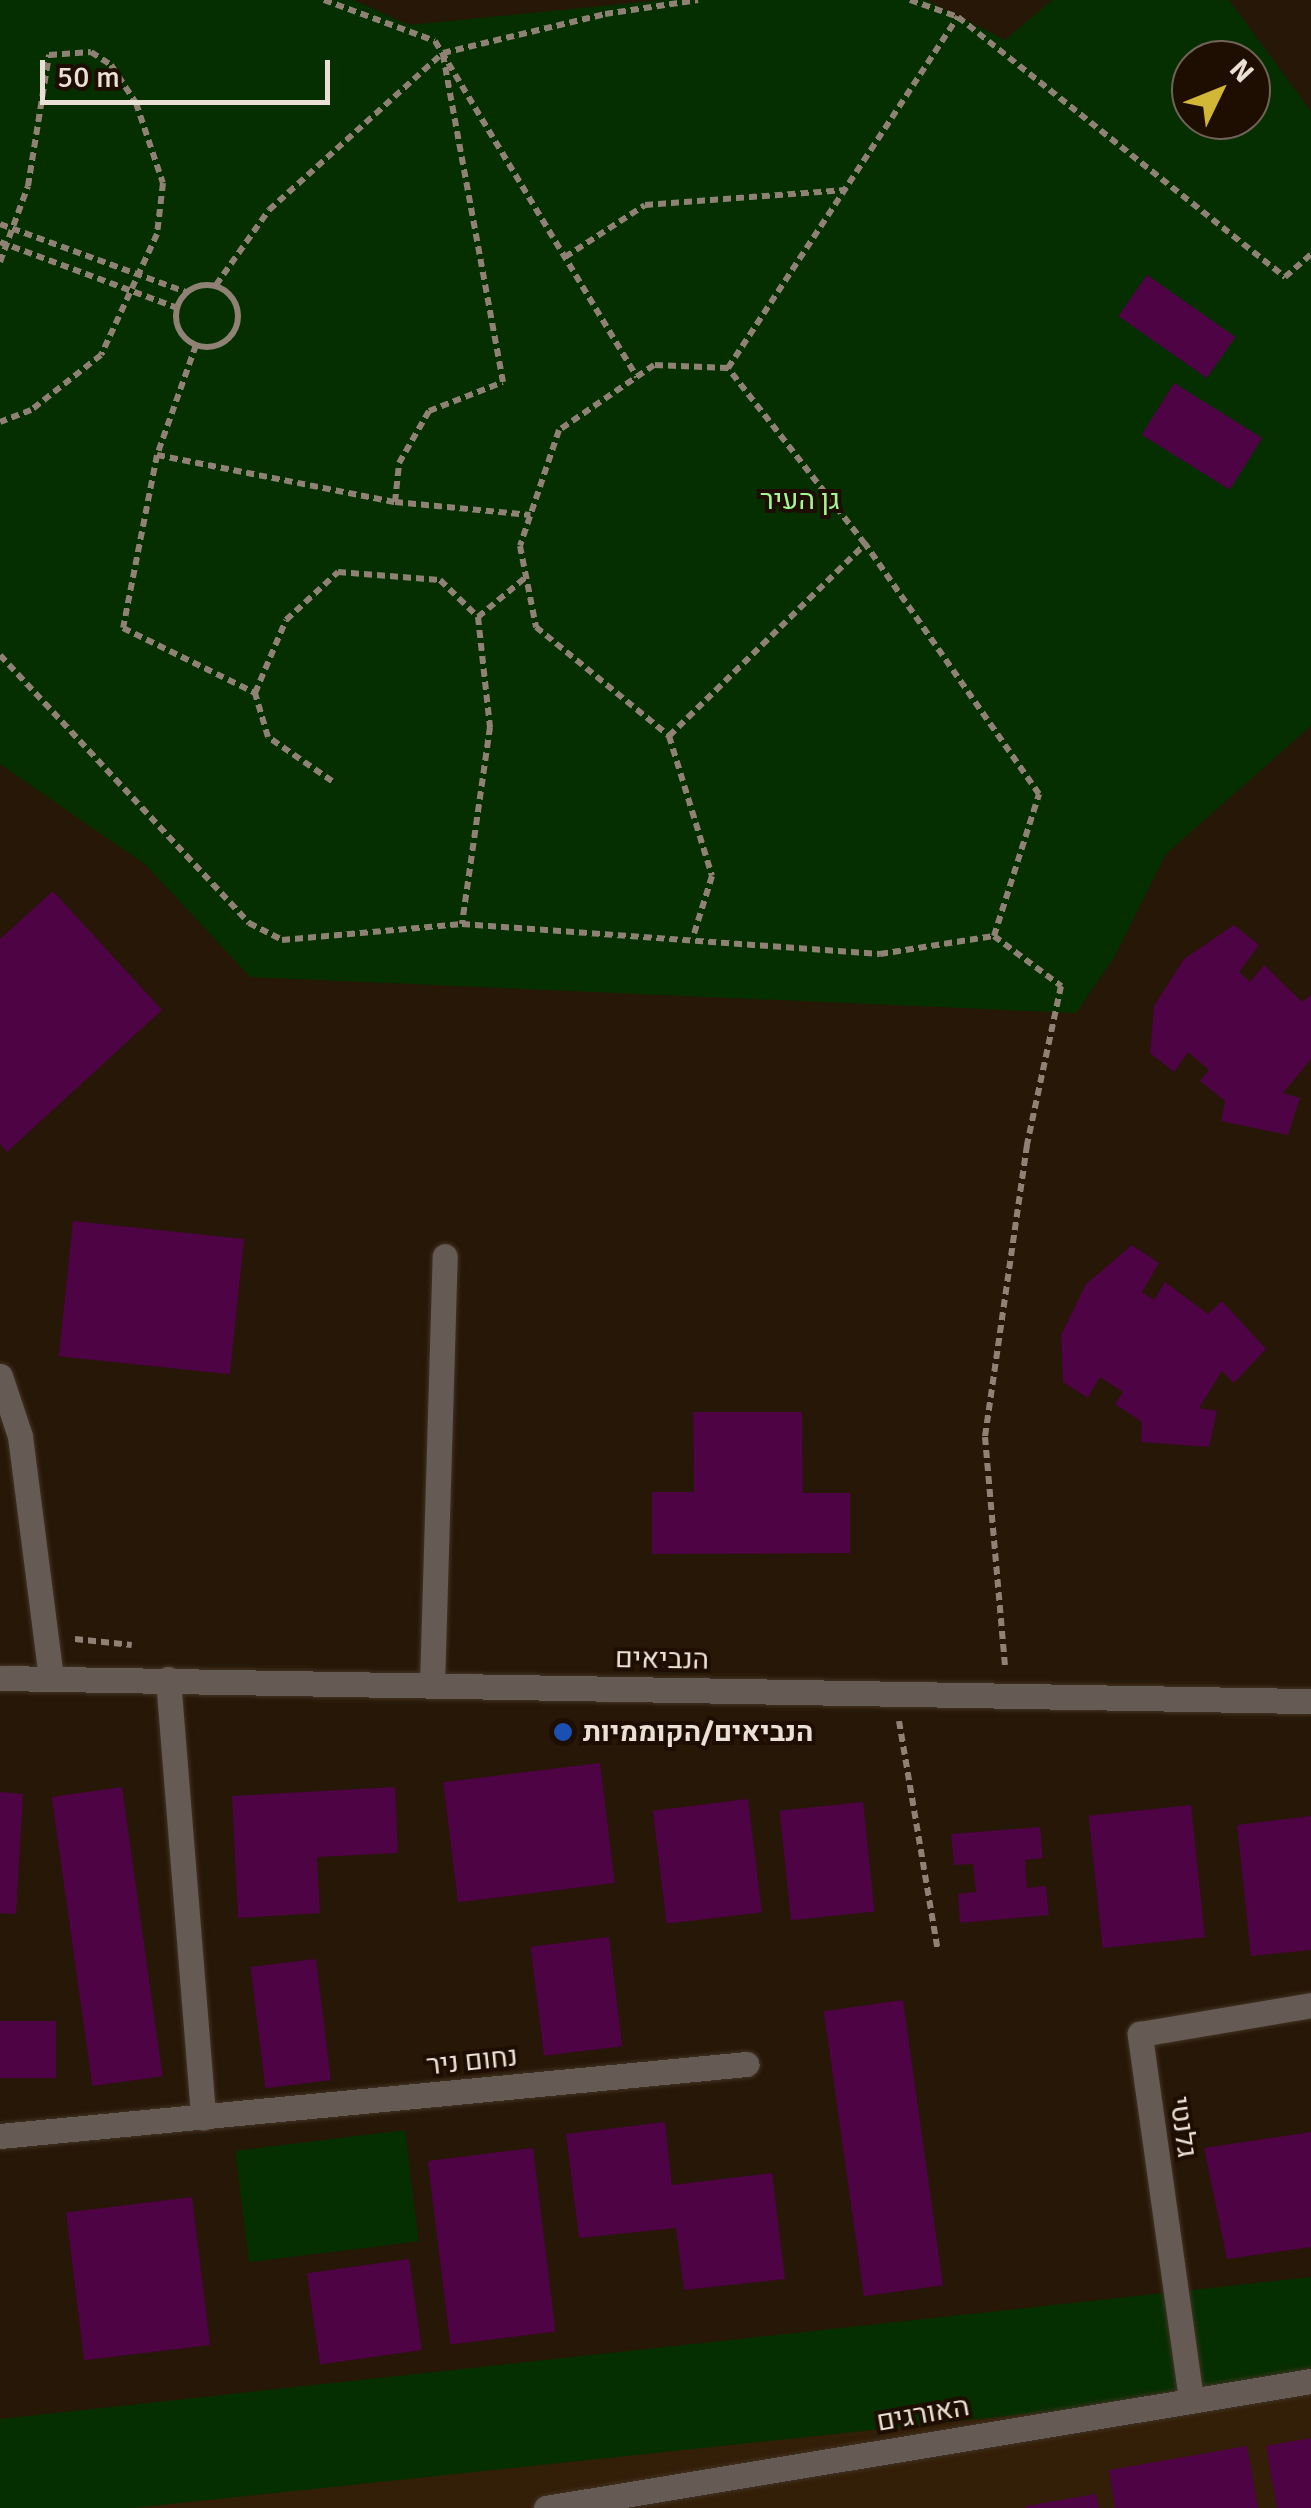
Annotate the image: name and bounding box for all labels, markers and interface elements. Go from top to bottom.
scale bar [45,40,335,102]
north arrow [1171,40,1271,140]
text: N [1222,52,1261,90]
text: 50 m [57,59,120,96]
park label: גן העיר [760,483,840,517]
street label: הנביאים [615,1641,709,1677]
place label: הנביאים/הקוממיות [583,1715,813,1749]
marker: הנביאים/הקוממיות [552,1721,574,1743]
street label: נחום ניר [425,2040,519,2082]
street label: גלנטי [1162,2094,1204,2160]
street label: האורגים [874,2389,972,2439]

